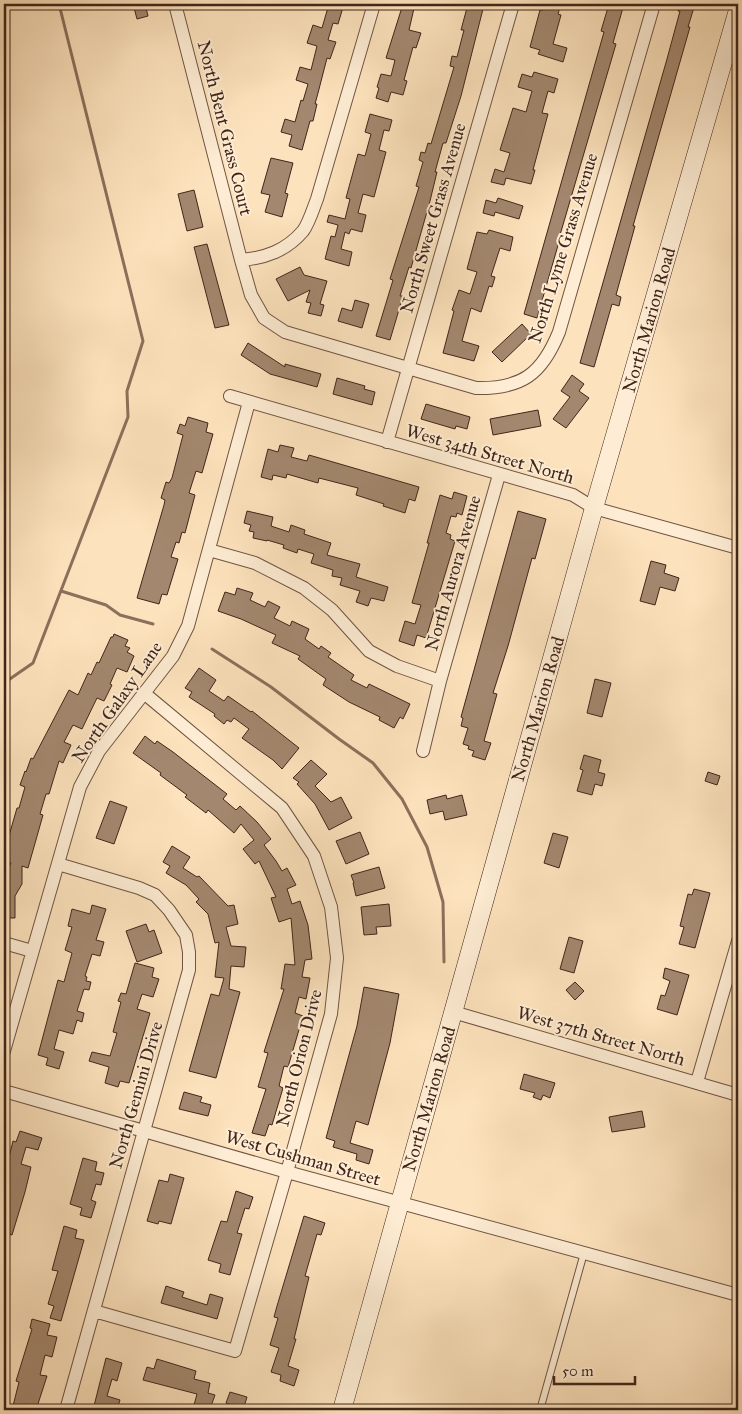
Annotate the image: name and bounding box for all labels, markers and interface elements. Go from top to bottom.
street label: North Bent Grass Court [193,38,257,218]
street label: North Sweet Grass Avenue [395,120,471,316]
street label: North Lyme Grass Avenue [524,150,602,346]
street label: North Marion Road [618,245,680,395]
street label: West 34th Street North [403,419,577,489]
street label: North Aurora Avenue [420,493,486,653]
street label: North Marion Road [507,634,569,784]
street label: North Galaxy Lane [67,637,167,767]
street label: North Orion Drive [271,987,327,1129]
street label: West 37th Street North [515,1002,687,1070]
street label: North Gemini Drive [104,1019,168,1171]
street label: North Marion Road [398,1024,460,1174]
street label: West Cushman Street [223,1125,384,1191]
scale bar [554,1354,636,1386]
text: 50 m [562,1362,594,1380]

